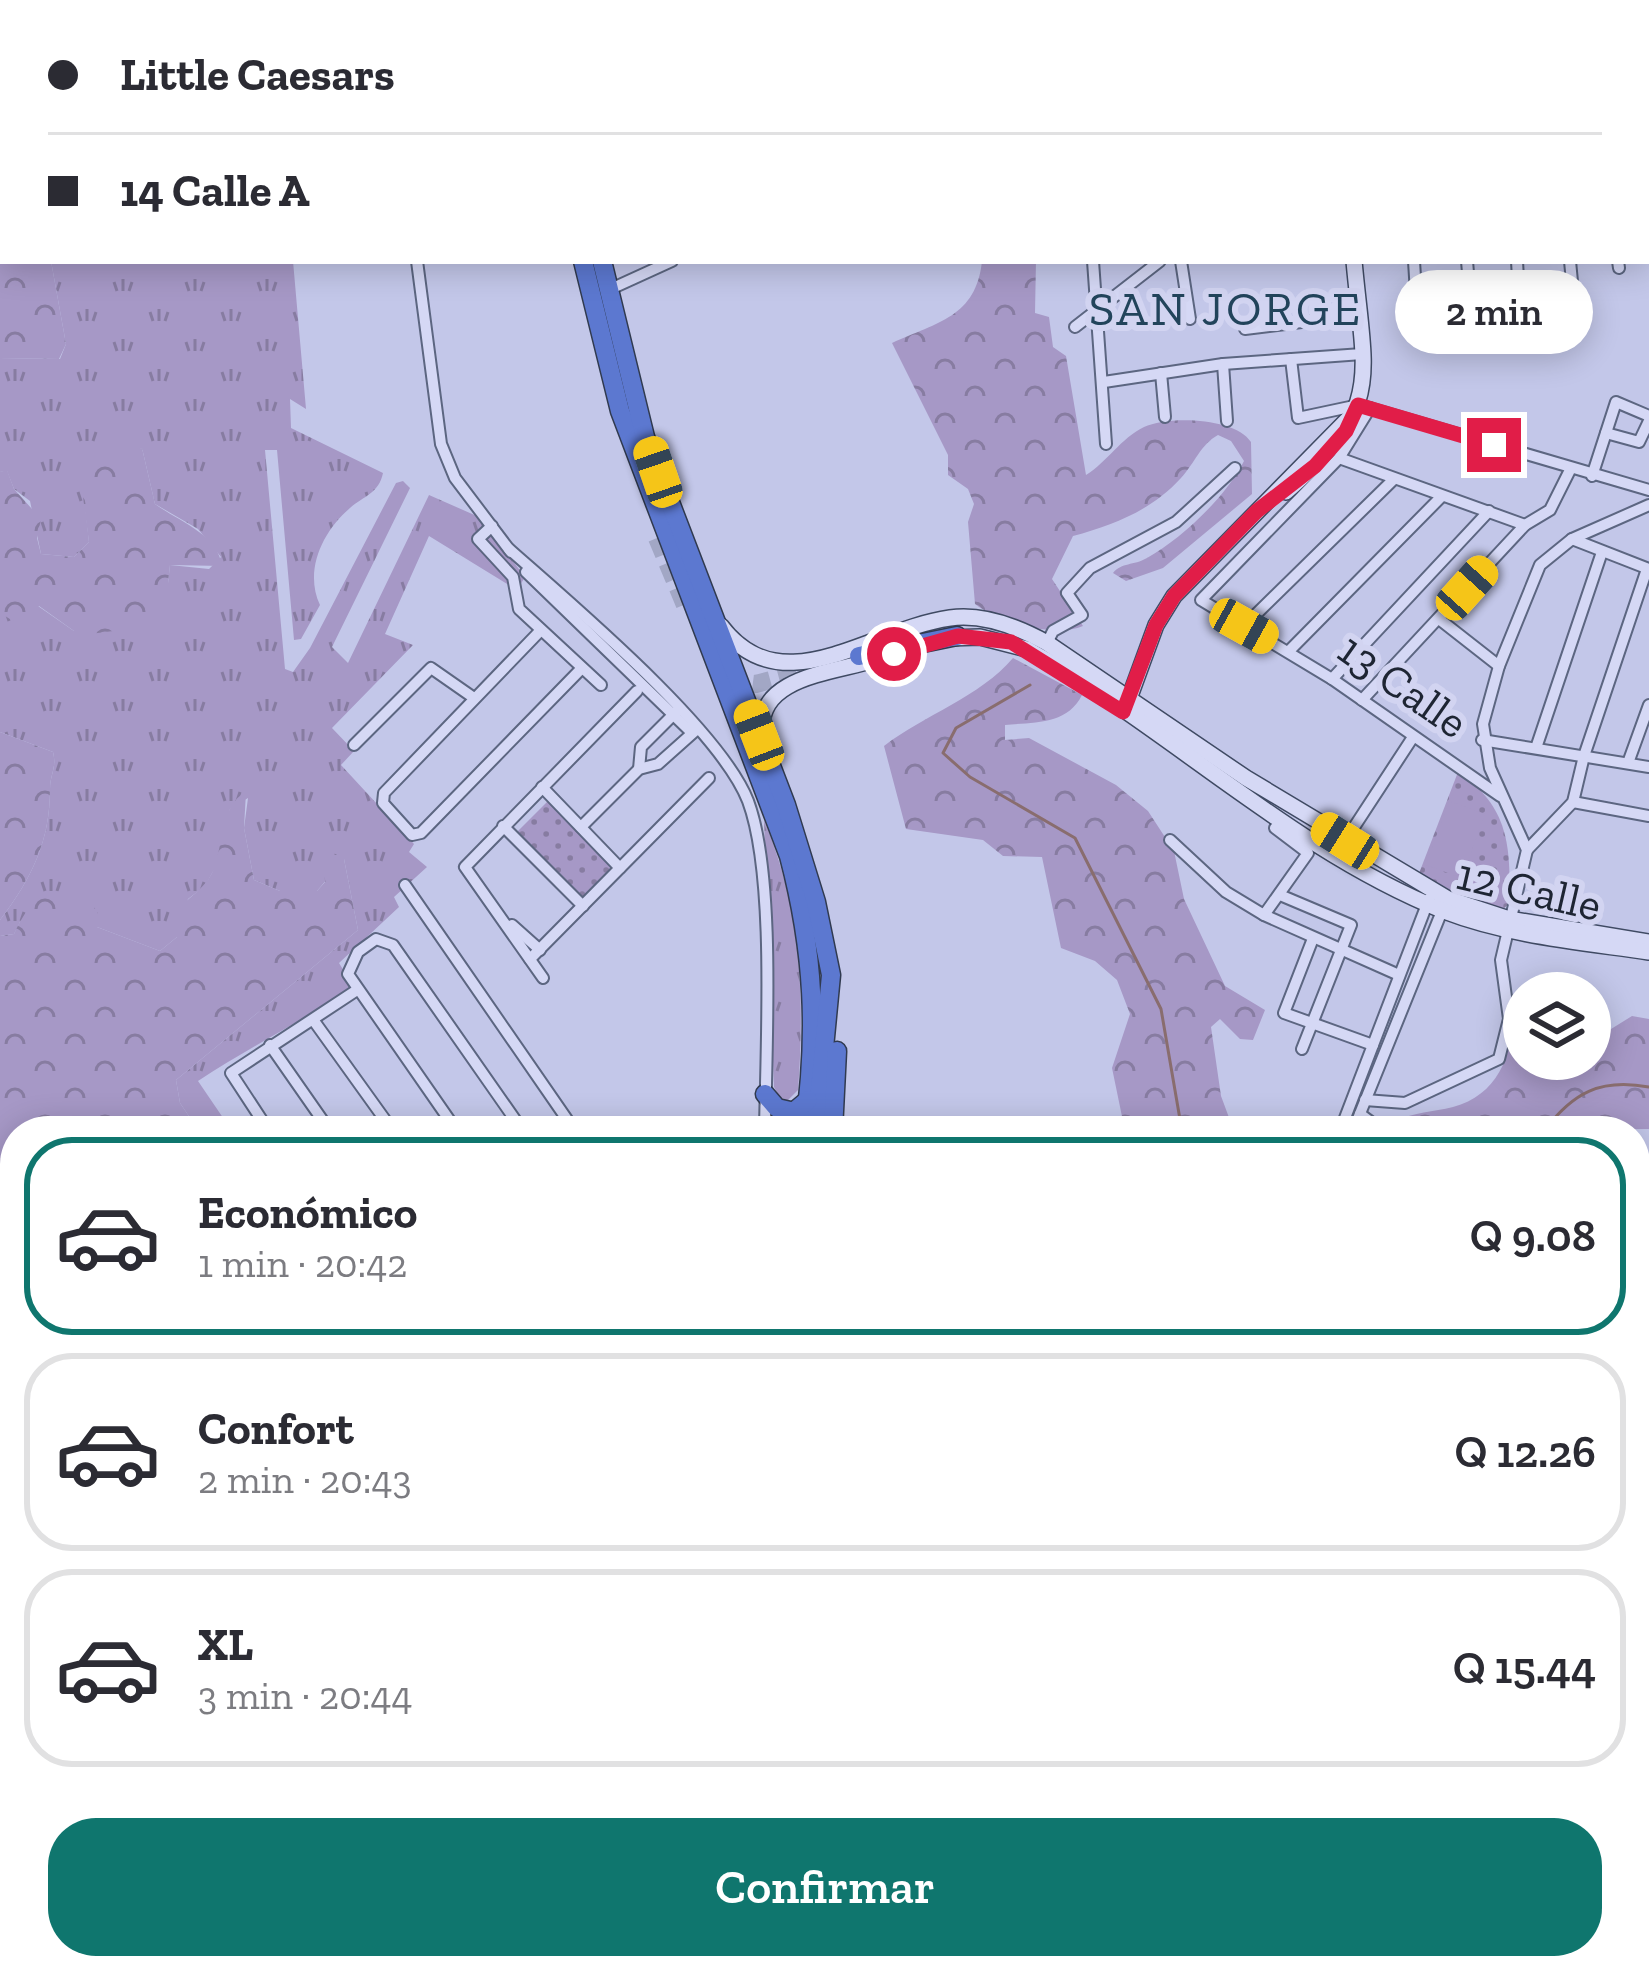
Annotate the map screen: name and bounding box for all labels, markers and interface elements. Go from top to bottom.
text: Little Caesars [120,48,395,102]
text: 14 Calle A [120,164,309,218]
callout: 2 min [1395,271,1593,355]
district label: SAN JORGE [1089,280,1363,337]
text: 2 min [1446,288,1542,335]
route end [1467,418,1521,472]
car [629,432,687,512]
car [1430,549,1504,627]
car [1204,593,1284,659]
street label: 13 Calle [1328,622,1478,750]
route start [867,627,921,681]
car [729,695,789,775]
car [1305,807,1385,875]
street label: 12 Calle [1451,847,1607,933]
map controls [1503,972,1611,1080]
button: layers [1503,972,1611,1080]
icon: car [54,1182,162,1290]
text: Económico [198,1186,417,1240]
text: Q 9.08 [1470,1209,1596,1263]
text: 1 min · 20:42 [198,1240,407,1287]
icon: car [54,1398,162,1506]
text: Confort [198,1402,354,1456]
text: Q 12.26 [1455,1425,1596,1479]
text: 2 min · 20:43 [198,1456,412,1503]
icon: car [54,1614,162,1722]
text: XL [198,1618,253,1672]
text: Q 15.44 [1453,1641,1596,1695]
text: 3 min · 20:44 [198,1672,412,1719]
button: Confirmar [48,1818,1602,1956]

